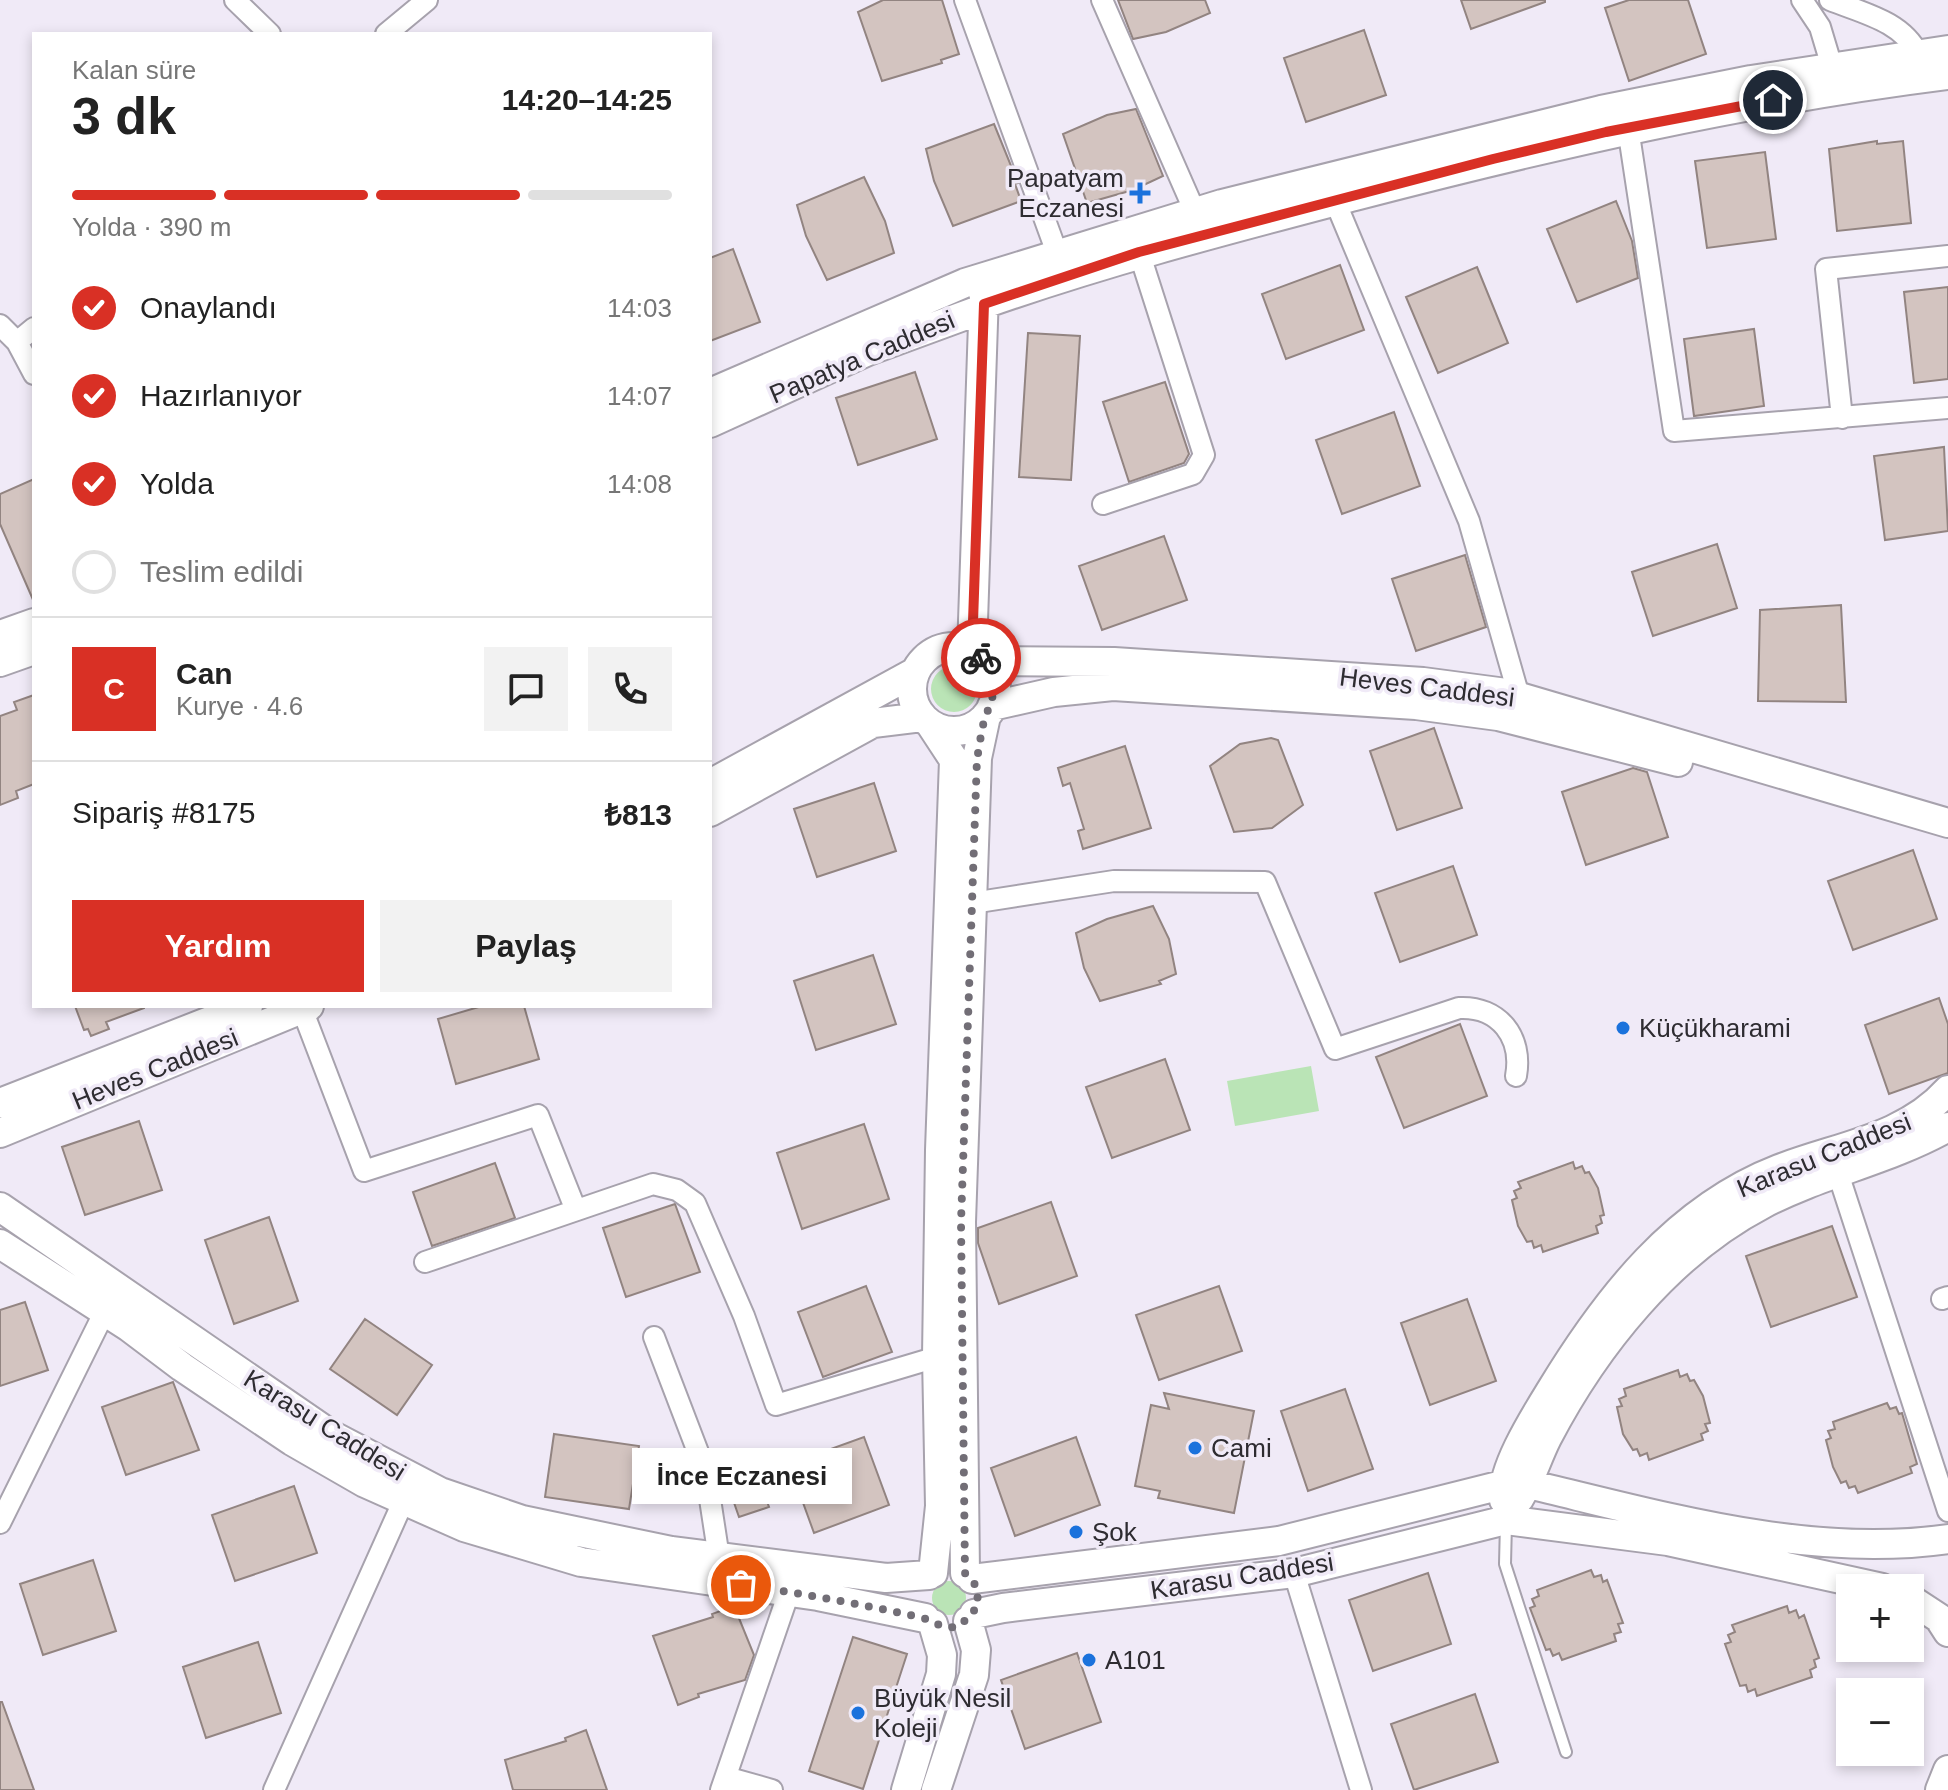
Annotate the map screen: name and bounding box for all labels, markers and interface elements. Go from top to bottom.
text: Kalan süre [72,55,196,85]
pin [1739,66,1807,134]
icon: home [1751,78,1795,122]
text: 14:20–14:25 [502,83,672,116]
text: 3 dk [72,87,176,145]
place label: Papatyam Eczanesi [1007,163,1124,223]
marker: Papatyam Eczanesi [1131,184,1149,202]
text: Yolda · 390 m [72,212,231,242]
icon: check [72,286,116,330]
text: Onaylandı [140,291,277,324]
text: 14:03 [607,293,672,323]
street label: Papatya Caddesi [765,305,959,409]
icon: check [72,374,116,418]
text: Hazırlanıyor [140,379,302,412]
text: 14:07 [607,381,672,411]
icon: check [72,462,116,506]
text: Yolda [140,467,214,500]
text: 14:08 [607,469,672,499]
text: Teslim edildi [140,555,303,588]
courier [941,618,1021,698]
icon: bike [959,636,1003,680]
button: chat [484,647,568,731]
button: phone [588,647,672,731]
text: Can [176,657,233,690]
street label: Heves Caddesi [1338,661,1516,713]
text: C [103,672,125,705]
text: Kurye · 4.6 [176,691,303,721]
text: Sipariş #8175 [72,796,255,829]
text: ₺813 [605,798,672,831]
button: Yardım [72,900,364,992]
button: Paylaş [380,900,672,992]
place label: Küçükharami [1639,1013,1791,1043]
marker: Küçükharami [1614,1019,1632,1037]
street label: Heves Caddesi [68,1022,242,1116]
street label: Karasu Caddesi [1733,1106,1915,1204]
street label: Karasu Caddesi [239,1363,411,1487]
place label: Cami [1211,1433,1272,1463]
marker: Cami [1186,1439,1204,1457]
callout: İnce Eczanesi [631,1449,851,1505]
text: İnce Eczanesi [657,1461,827,1491]
place label: Şok [1092,1517,1138,1547]
marker: Şok [1067,1523,1085,1541]
street label: Karasu Caddesi [1148,1547,1336,1605]
pin [707,1551,775,1619]
icon: bag [719,1563,763,1607]
map controls [1836,1574,1924,1766]
button: + [1836,1574,1924,1662]
place label: A101 [1105,1645,1166,1675]
marker: A101 [1080,1651,1098,1669]
button: − [1836,1678,1924,1766]
place label: Büyük Nesil Koleji [874,1683,1011,1743]
marker: Büyük Nesil Koleji [849,1704,867,1722]

